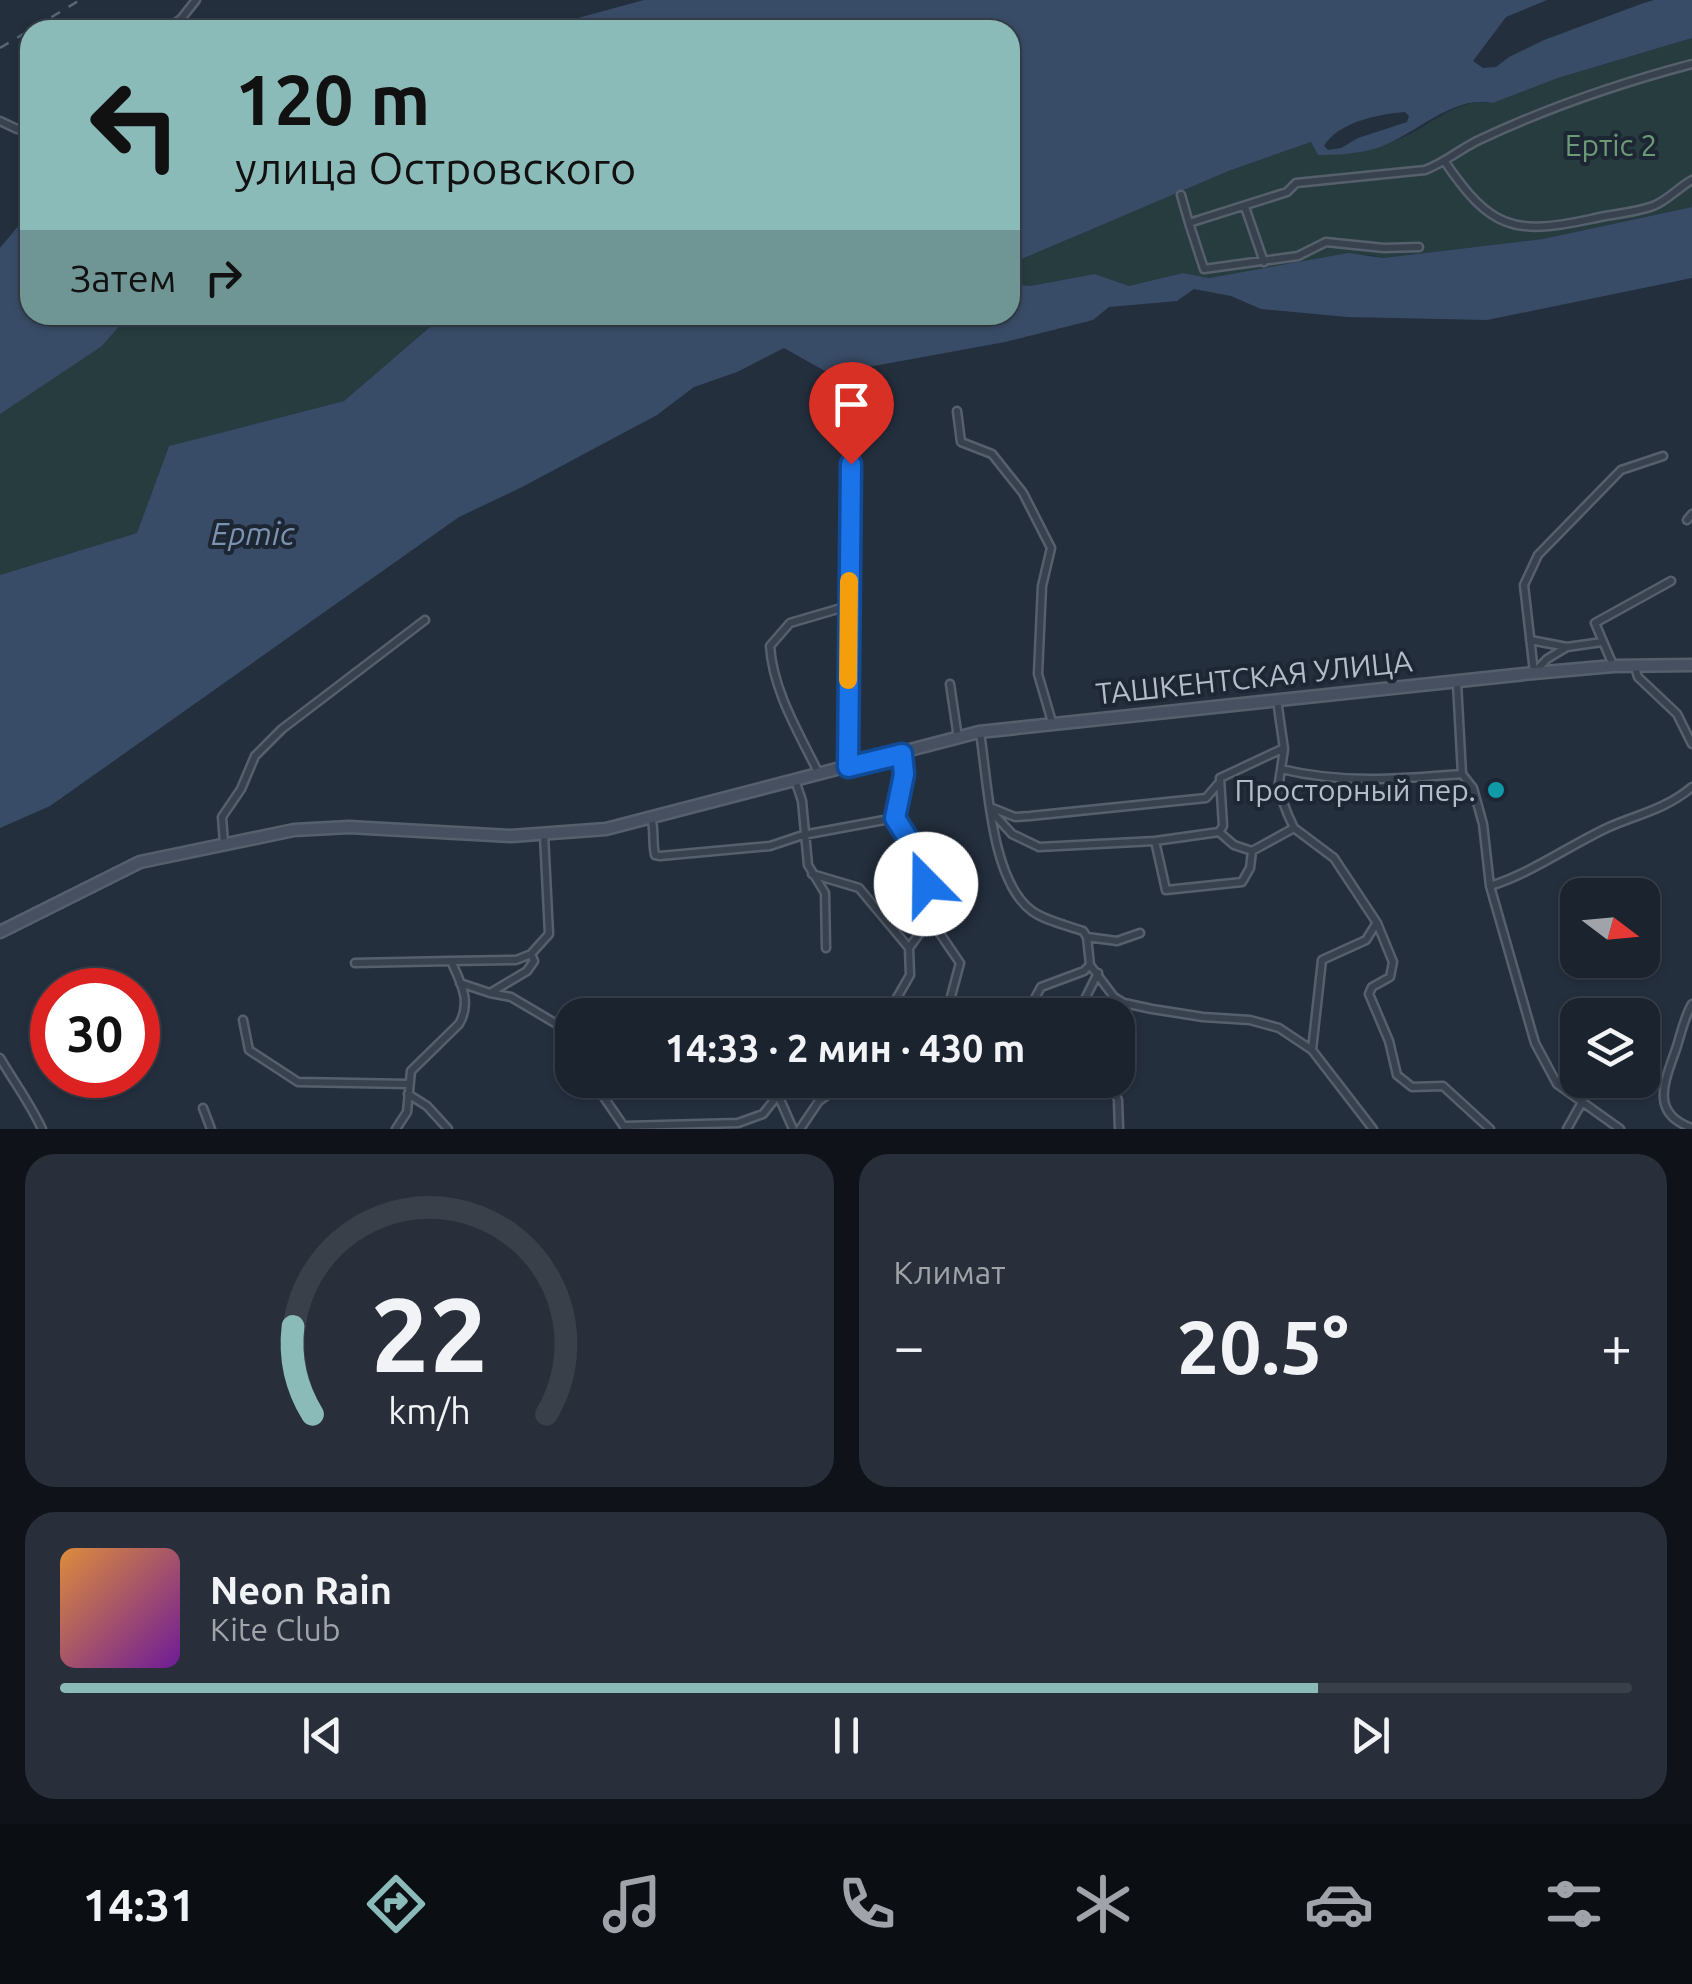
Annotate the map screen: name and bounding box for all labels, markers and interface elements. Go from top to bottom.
icon: left [70,60,200,190]
text: 120 m [235,60,430,138]
park label: Ертіс 2 [1565,128,1657,162]
text: улица Островского [235,142,636,193]
icon: right [196,250,251,305]
text: Затем [70,257,176,299]
pin [809,362,894,465]
icon: arrive [824,377,879,432]
water label: Ертіс [211,515,295,551]
street label: ТАШКЕНТСКАЯ УЛИЦА [1094,643,1414,711]
place label: Просторный пер. [1234,773,1476,807]
marker: Просторный пер. [1485,779,1507,801]
position arrow [874,832,978,936]
north arrow [1560,878,1660,978]
map controls [1560,878,1660,1098]
speed limit sign: 30 [30,968,160,1098]
button: layers [1560,998,1660,1098]
text: 14:33 · 2 мин · 430 m [665,1027,1025,1069]
text: Климат [894,1254,1005,1290]
text: 22 [371,1275,488,1392]
text: 20.5° [1177,1304,1349,1388]
text: − [894,1315,925,1376]
text: + [1601,1315,1632,1376]
text: km/h [388,1391,471,1431]
text: Neon Rain [210,1569,392,1611]
text: Kite Club [210,1611,340,1647]
icon: previous [295,1708,350,1763]
icon: pause [819,1708,874,1763]
icon: next [1343,1708,1398,1763]
icon: directions [361,1869,431,1939]
icon: music [597,1869,667,1939]
icon: phone [832,1869,902,1939]
icon: climate [1068,1869,1138,1939]
icon: car [1304,1869,1374,1939]
icon: filters [1539,1869,1609,1939]
text: 14:31 [83,1879,195,1930]

